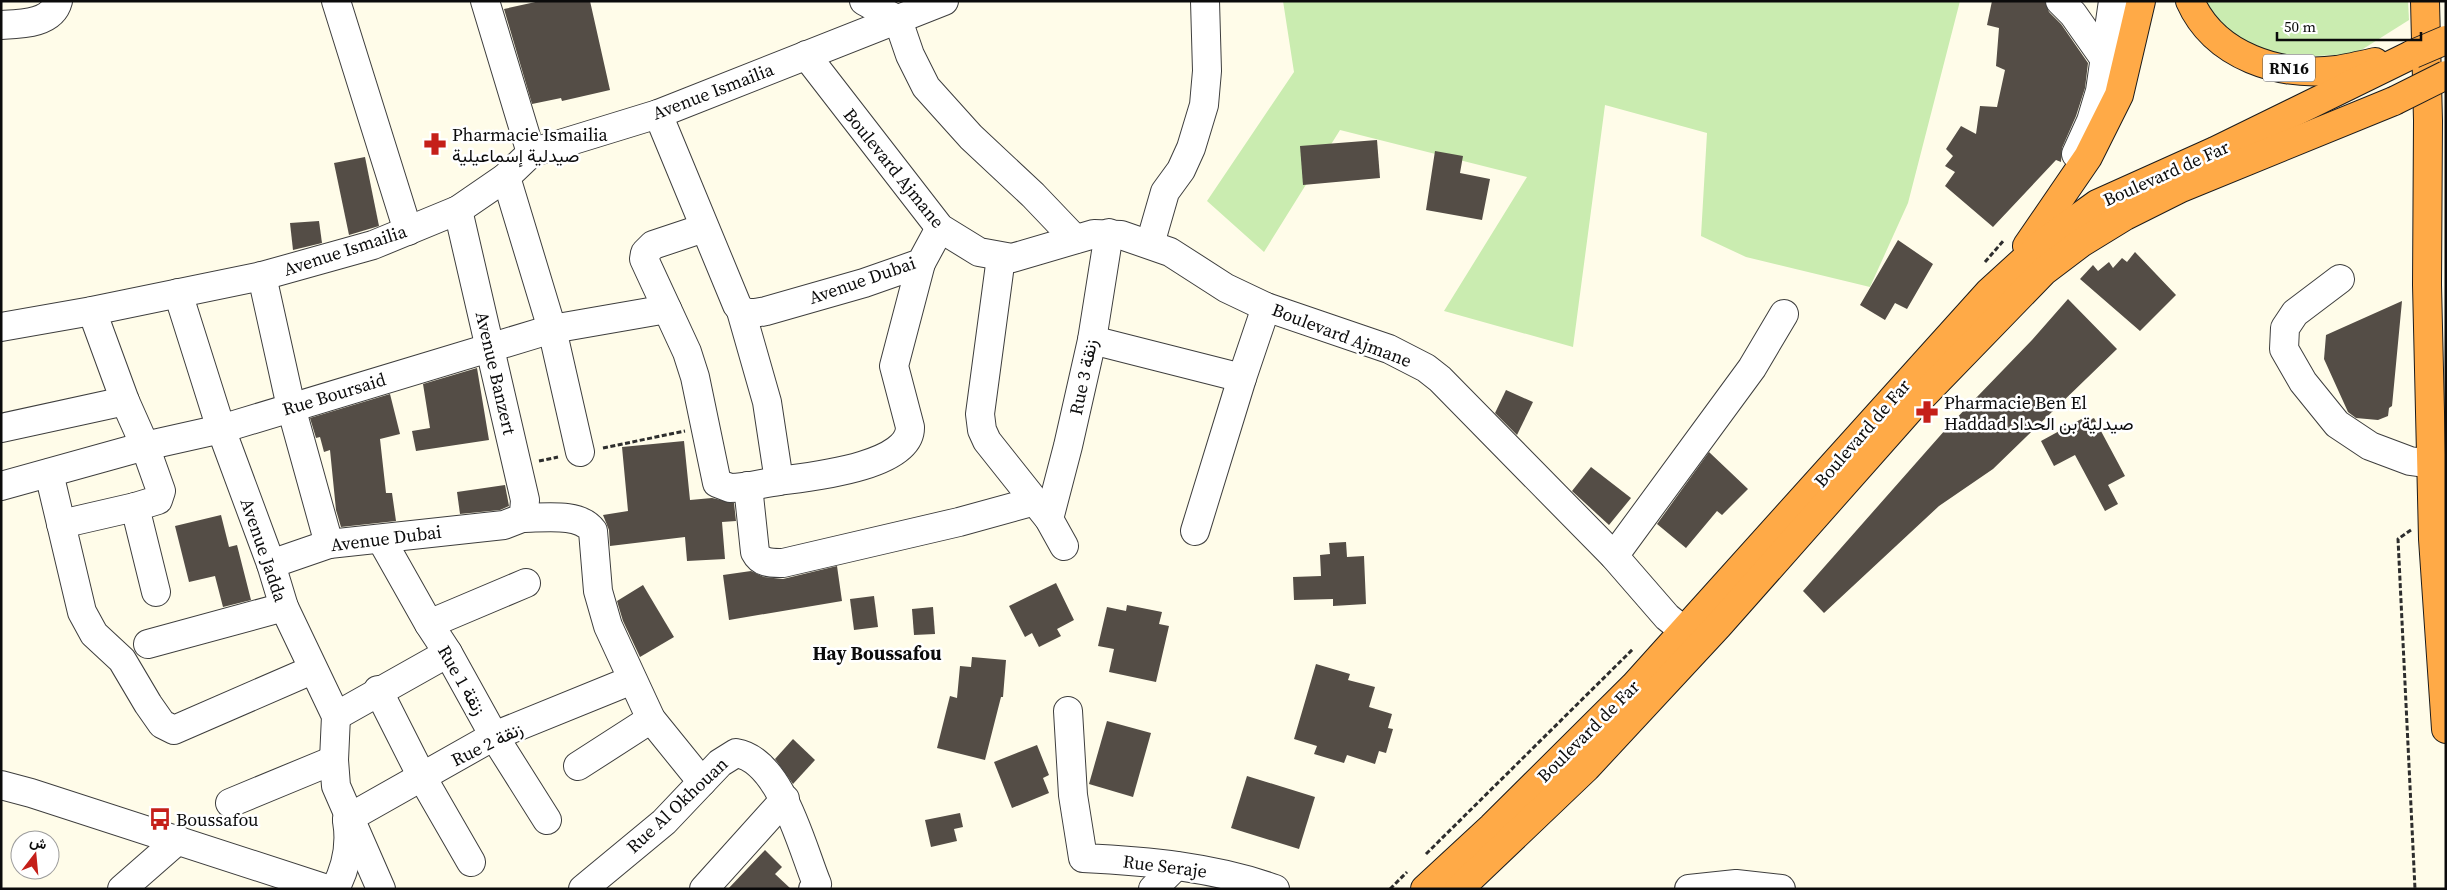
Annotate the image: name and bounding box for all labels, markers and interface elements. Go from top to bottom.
scale bar [2277,10,2421,42]
text: 50 m [2284,16,2316,37]
road number: RN16 [2263,54,2315,82]
street label: Avenue Ismailia [649,56,778,126]
street label: Boulevard Ajmane [838,103,950,233]
place label: Pharmacie Ismailia صيدلية إسماعيلية [452,122,609,168]
pharmacy icon: Pharmacie Ismailia صيدلية إسماعيلية [422,131,448,157]
street label: Boulevard de Far [2099,134,2233,212]
street label: Avenue Ismailia [280,218,411,282]
street label: Avenue Dubai [805,250,919,310]
street label: Boulevard Ajmane [1269,297,1415,373]
street label: Avenue Banzert [470,309,522,437]
street label: Rue 3 زنقة [1063,337,1103,417]
street label: Rue Boursaid [279,366,389,422]
street label: Boulevard de Far [1808,373,1916,492]
place label: Pharmacie Ben El Haddad صيدلية بن الحداد [1944,390,2134,436]
pharmacy icon: Pharmacie Ben El Haddad صيدلية بن الحداد [1914,399,1940,425]
street label: Avenue Jadda [235,495,294,606]
street label: Avenue Dubai [329,519,443,557]
district label: Hay Boussafou [812,640,942,666]
street label: Rue 1 زنقة [432,641,492,719]
street label: Boulevard de Far [1531,674,1645,788]
street label: Rue 2 زنقة [447,716,527,772]
street label: Rue Al Okhouan [621,751,733,859]
bus stop icon: Boussafou [147,806,173,832]
place label: Boussafou [176,807,259,832]
north arrow [10,830,60,880]
text: ش [28,831,50,854]
street label: Rue Seraje [1122,848,1208,884]

